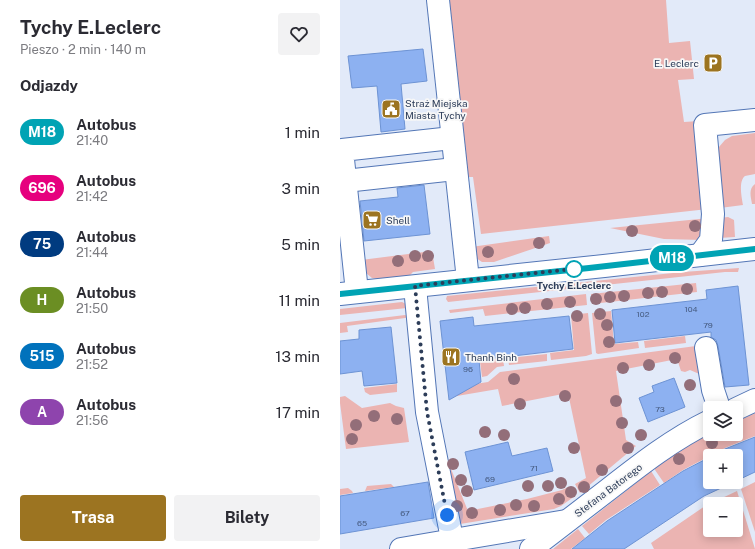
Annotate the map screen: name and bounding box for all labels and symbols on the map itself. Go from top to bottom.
parking icon: E. Leclerc [702,52,724,74]
place label: E. Leclerc [654,57,699,69]
place label: Straż Miejska Miasta Tychy [405,97,468,121]
public building icon: Straż Miejska Miasta Tychy [380,98,402,120]
supermarket icon: Shell [361,209,383,231]
place label: Shell [386,214,410,226]
line badge: M18 [649,245,695,271]
marker: Tychy E.Leclerc [565,260,583,278]
place label: Tychy E.Leclerc [537,279,612,291]
house number: 104 [684,304,698,314]
house number: 102 [637,309,650,319]
house number: 79 [703,320,713,330]
restaurant icon: Thanh Binh [440,346,462,368]
place label: Thanh Binh [465,351,517,363]
house number: 96 [463,364,473,374]
house number: 73 [655,404,665,414]
street label: Stefana Batorego [572,460,644,519]
house number: 71 [530,463,538,473]
house number: 69 [485,474,495,484]
your location [437,505,457,525]
house number: 67 [400,508,410,518]
house number: 65 [357,518,367,528]

